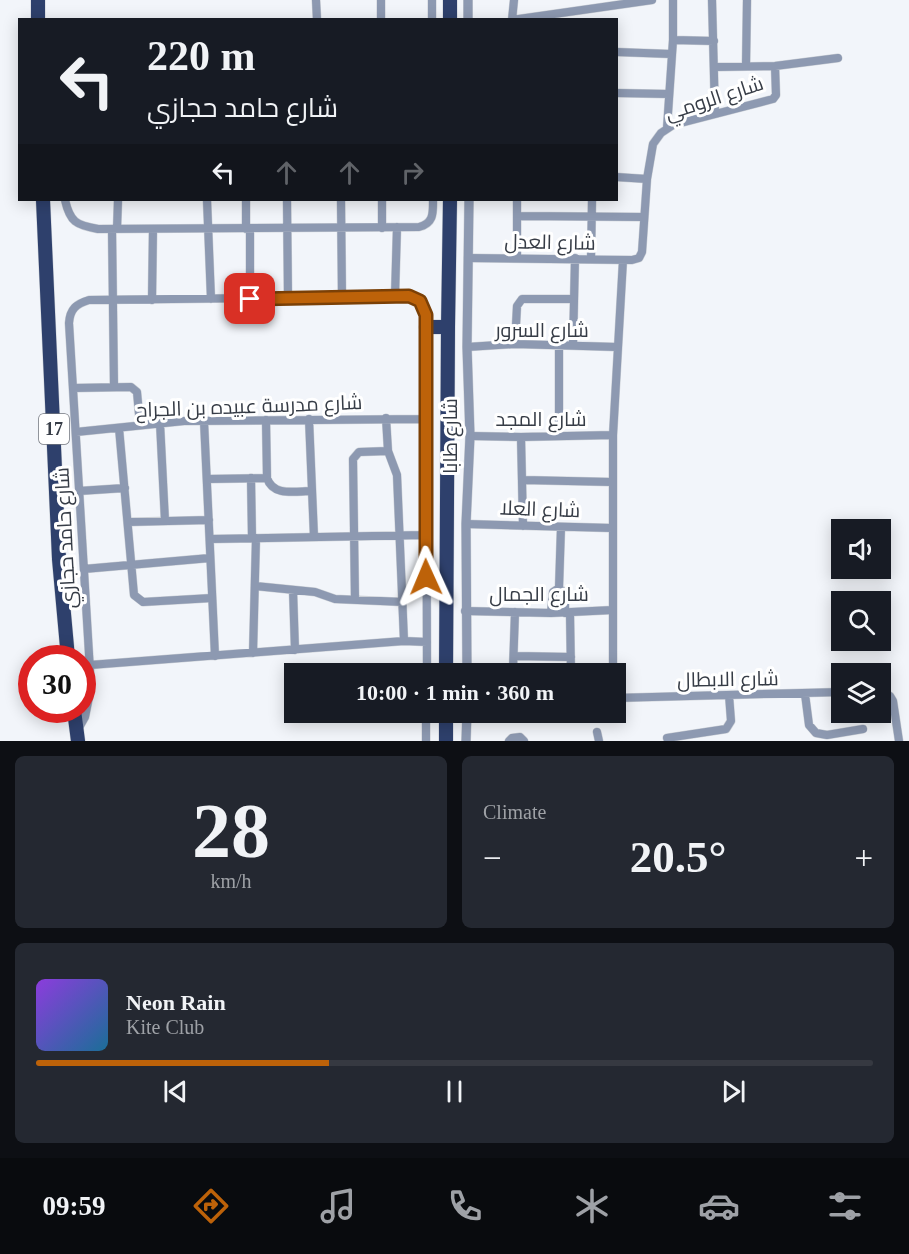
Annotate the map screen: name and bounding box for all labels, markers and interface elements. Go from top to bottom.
text: 220 m [147,33,256,79]
icon: left [48,42,126,120]
street label: شارع الرومي [662,72,767,129]
text: شارع حامد حجازي [147,93,338,123]
icon: left [207,156,240,189]
icon: ahead [270,156,303,189]
icon: ahead [333,156,366,189]
icon: right [396,156,429,189]
street label: شارع العدل [504,230,596,257]
pin [224,273,275,324]
icon: arrive [233,282,266,315]
street label: شارع السرور [494,319,589,344]
street label: شارع مدرسة عبيده بن الجراح [135,391,363,424]
street label: شارع طابا [439,398,464,474]
street label: شارع المجد [496,408,586,433]
road number: 17 [39,414,69,444]
street label: شارع حامد حجازي [50,466,85,609]
street label: شارع العلا [499,497,581,524]
map controls [831,519,891,723]
button: sound [831,519,891,579]
position arrow [394,545,458,609]
street label: شارع الجمال [489,583,589,608]
button: search [831,591,891,651]
speed limit sign: 30 [18,645,96,723]
button: layers [831,663,891,723]
street label: شارع الابطال [677,667,779,694]
text: 10:00 · 1 min · 360 m [356,680,554,705]
text: 28 [192,787,270,874]
text: Climate [483,801,546,823]
text: 20.5° [630,832,726,882]
text: − [483,840,502,876]
text: + [854,840,873,876]
text: km/h [210,870,252,892]
text: Neon Rain [126,990,226,1015]
text: Kite Club [126,1016,204,1038]
icon: previous [159,1075,192,1108]
icon: pause [438,1075,471,1108]
icon: next [717,1075,750,1108]
icon: directions [190,1185,232,1227]
icon: music [317,1185,359,1227]
icon: phone [444,1185,486,1227]
icon: climate [571,1185,613,1227]
icon: car [698,1185,740,1227]
icon: filters [824,1185,866,1227]
text: 09:59 [42,1191,105,1221]

